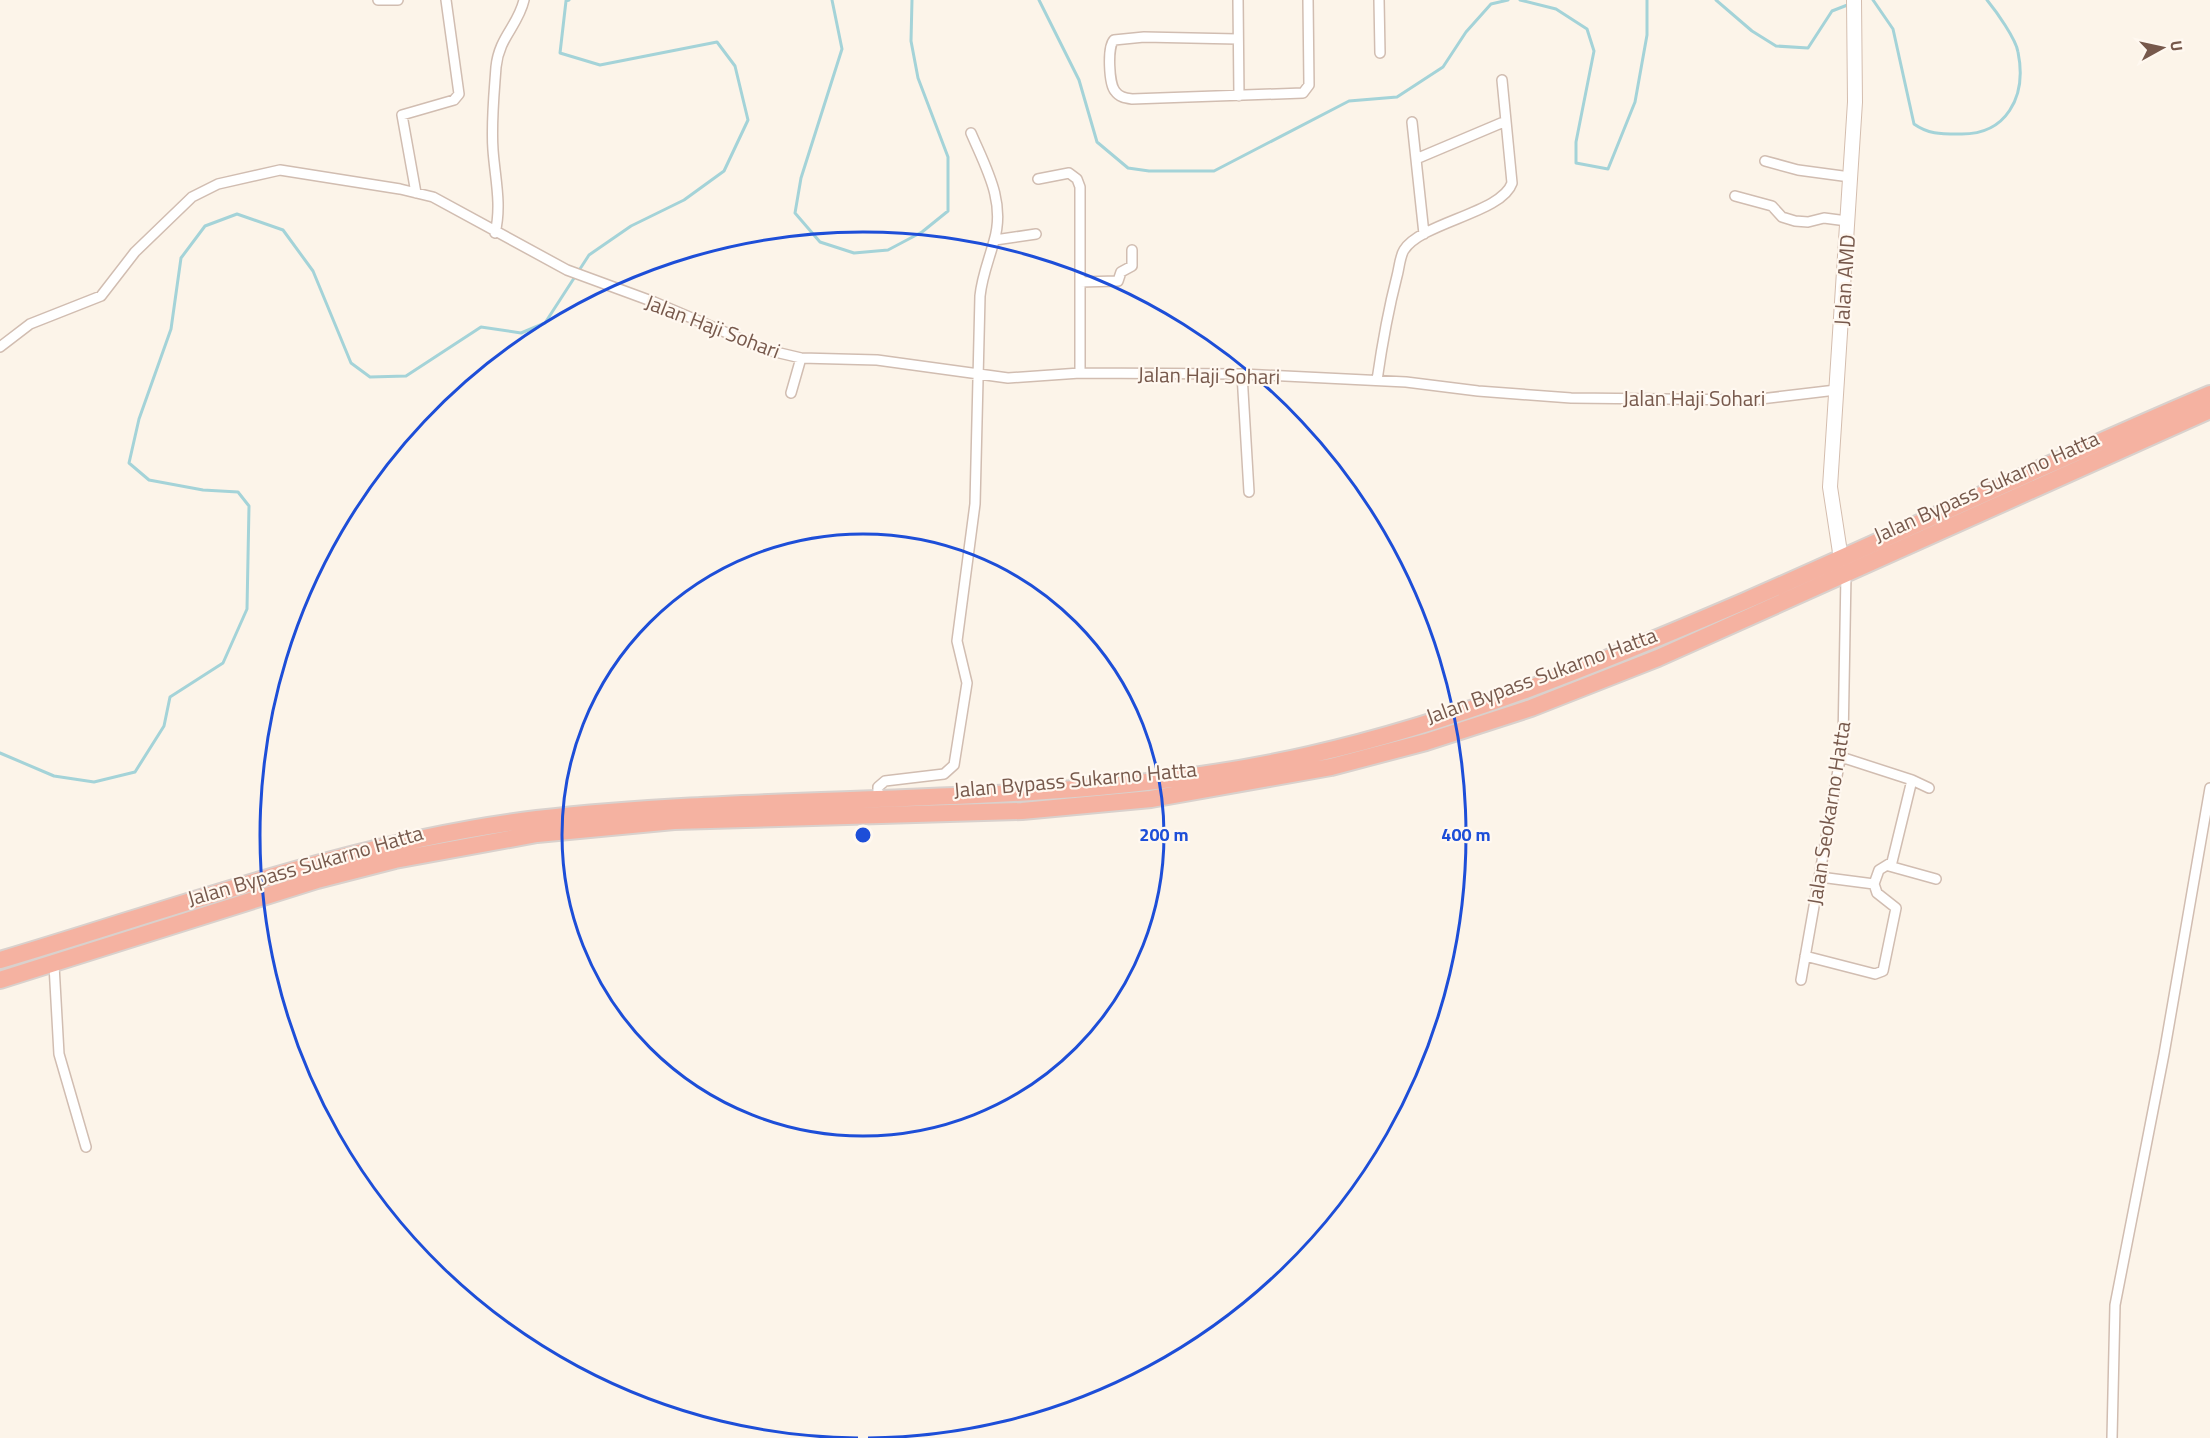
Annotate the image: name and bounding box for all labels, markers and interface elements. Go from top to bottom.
north arrow [2132,18,2192,78]
text: U [2164,39,2189,53]
street label: Jalan AMD [1825,233,1863,327]
street label: Jalan Haji Sohari [641,286,785,366]
street label: Jalan Haji Sohari [1137,358,1281,392]
street label: Jalan Haji Sohari [1623,382,1765,414]
street label: Jalan Bypass Sukarno Hatta [1868,422,2104,550]
street label: Jalan Bypass Sukarno Hatta [1421,618,1661,732]
street label: Jalan Seokarno Hatta [1798,718,1858,907]
street label: Jalan Bypass Sukarno Hatta [952,752,1198,806]
street label: Jalan Bypass Sukarno Hatta [183,816,427,914]
text: 200 m [1139,821,1189,848]
text: 400 m [1441,821,1491,848]
centre of rings [853,825,873,845]

